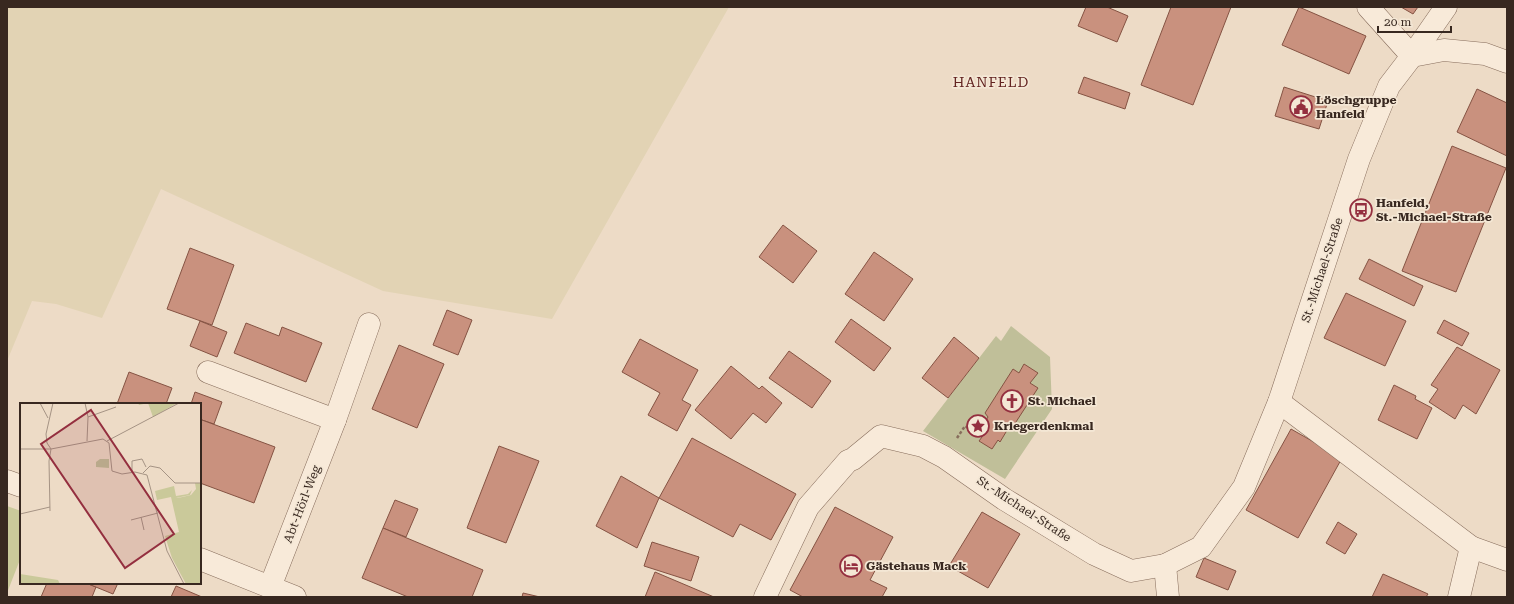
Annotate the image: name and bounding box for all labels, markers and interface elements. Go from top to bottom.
scale bar [1378,8,1451,34]
text: 20 m [1384,15,1411,29]
district label: HANFELD [953,74,1029,90]
place label: Löschgruppe Hanfeld [1316,93,1397,121]
public building icon: Löschgruppe Hanfeld [1288,94,1314,120]
place label: Hanfeld, St.-Michael-Straße [1376,196,1492,224]
bus stop icon: Hanfeld, St.-Michael-Straße [1348,197,1374,223]
street label: St.-Michael-Straße [1298,215,1346,324]
church icon: St. Michael [999,388,1025,414]
place label: St. Michael [1028,394,1096,408]
inset map [20,403,201,584]
place icon: Kriegerdenkmal [965,413,991,439]
place label: Kriegerdenkmal [994,419,1093,433]
street label: Abt-Hörl-Weg [281,463,323,545]
street label: St.-Michael-Straße [974,473,1074,545]
hotel icon: Gästehaus Mack [838,553,864,579]
place label: Gästehaus Mack [866,559,967,573]

